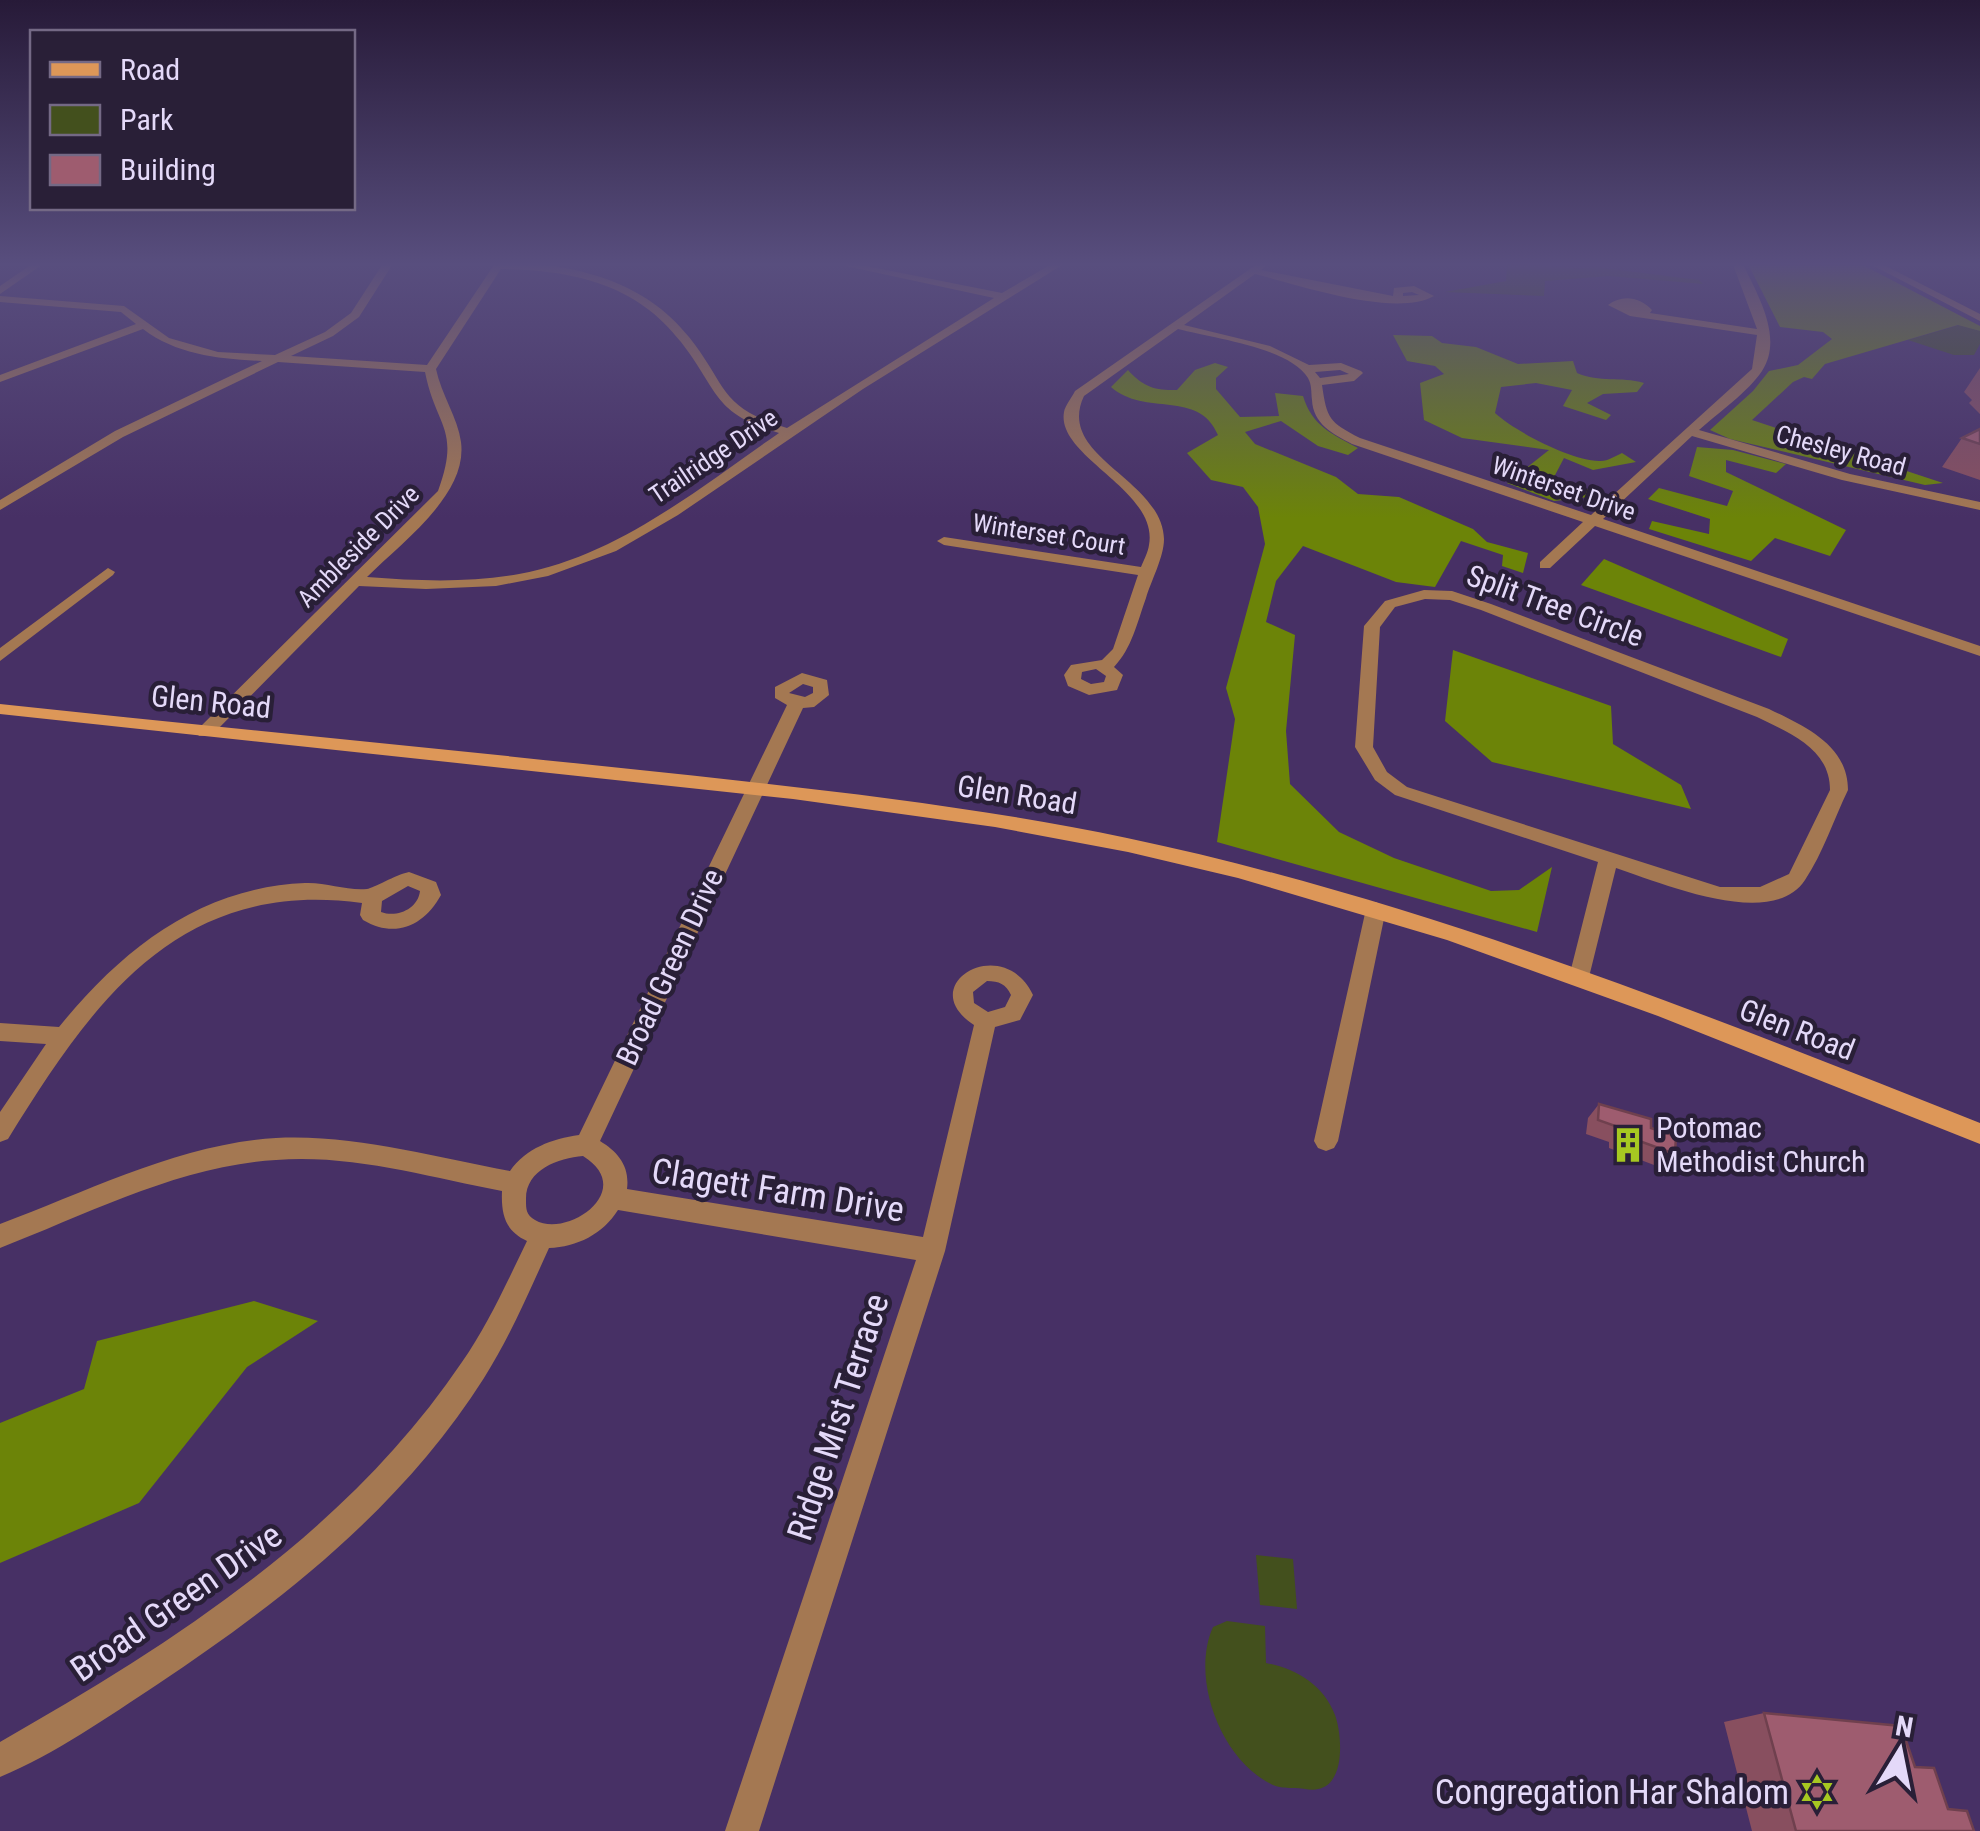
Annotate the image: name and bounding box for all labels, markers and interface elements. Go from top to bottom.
legend [30,30,355,210]
text: Road [120,52,180,87]
text: Park [120,102,174,137]
text: Building [120,152,216,187]
street label: Trailridge Drive [644,403,783,510]
street label: Chesley Road [1773,419,1909,482]
street label: Winterset Drive [1488,450,1639,527]
street label: Ambleside Drive [292,480,425,613]
street label: Winterset Court [970,508,1127,561]
street label: Split Tree Circle [1462,557,1648,654]
street label: Glen Road [149,678,273,725]
street label: Glen Road [955,768,1079,821]
street label: Broad Green Drive [609,863,730,1070]
street label: Glen Road [1735,992,1860,1067]
place label: Potomac Methodist Church [1656,1110,1866,1179]
building icon: Potomac Methodist Church [1609,1126,1647,1164]
street label: Clagett Farm Drive [649,1150,907,1231]
street label: Ridge Mist Terrace [779,1289,898,1546]
street label: Broad Green Drive [63,1515,290,1690]
north arrow [1850,1701,1950,1801]
text: N [1893,1709,1916,1745]
place label: Congregation Har Shalom [1435,1772,1789,1813]
synagogue icon: Congregation Har Shalom [1798,1773,1836,1811]

